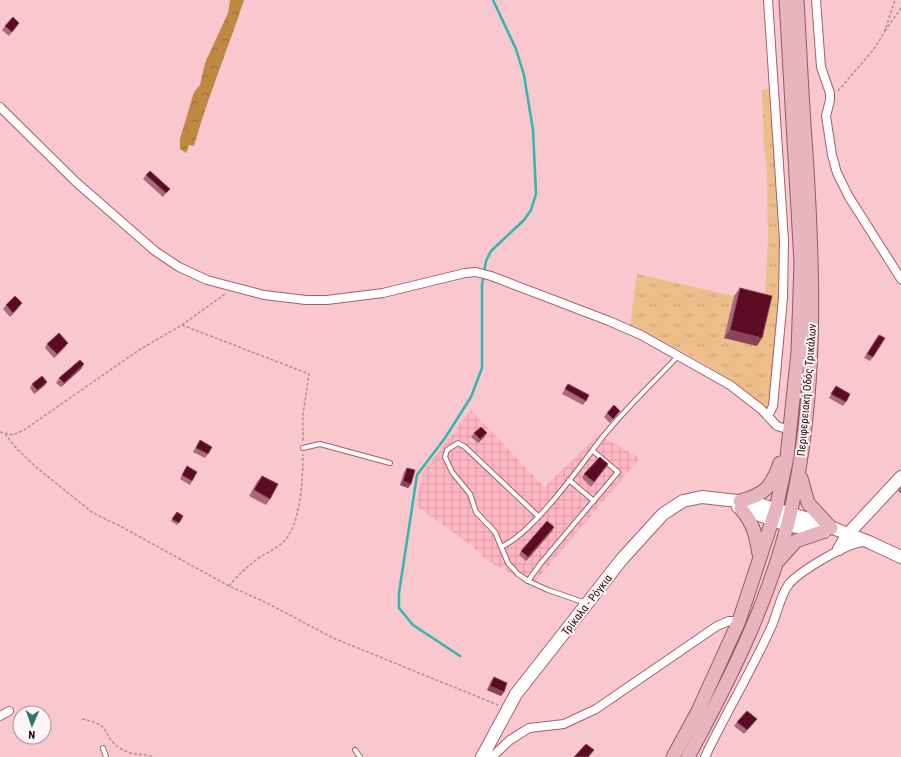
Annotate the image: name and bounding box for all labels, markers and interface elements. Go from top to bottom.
street label: Περιφερειακή Οδός Τρικάλων [795,323,819,457]
street label: Τρίκαλα - Ρόγκια [559,572,615,638]
north arrow [12,705,52,745]
text: N [28,728,35,741]

